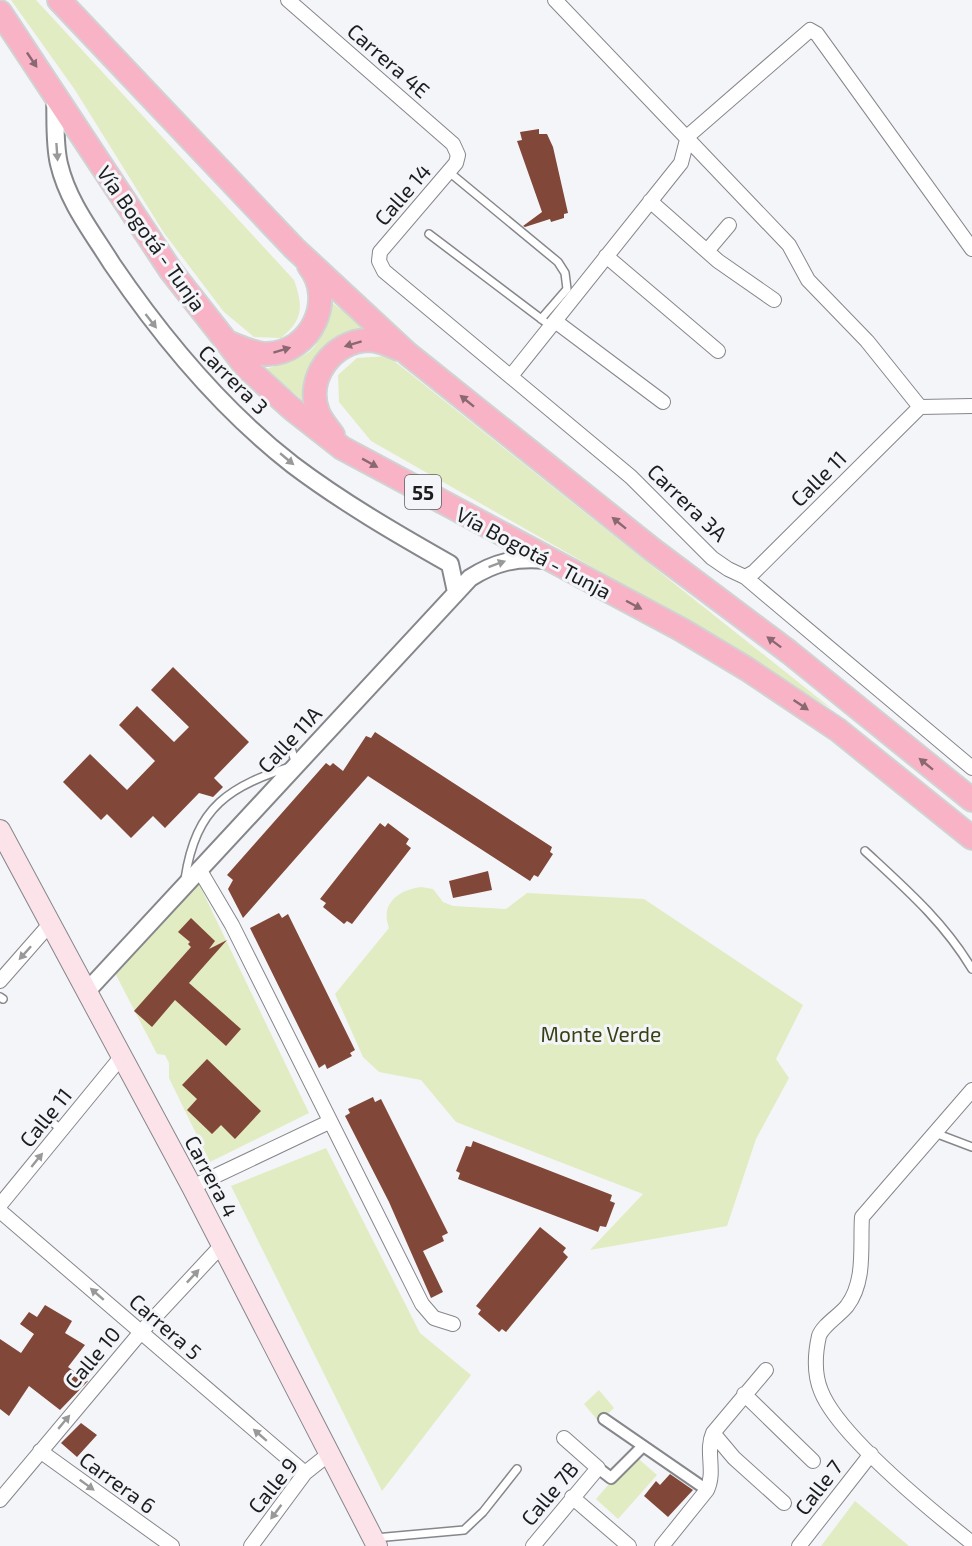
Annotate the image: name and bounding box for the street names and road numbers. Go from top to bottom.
street label: Carrera 4E [343,18,435,102]
street label: Calle 14 [369,158,435,230]
street label: Vía Bogotá - Tunja [92,160,212,316]
street label: Carrera 3 [194,339,274,419]
street label: Calle 11 [785,445,851,511]
street label: Carrera 3A [643,458,733,546]
road number: 55 [405,475,441,509]
street label: Vía Bogotá - Tunja [452,501,616,604]
street label: Calle 11A [252,701,326,777]
street label: Calle 11 [14,1082,76,1152]
street label: Carrera 4 [180,1131,244,1221]
street label: Carrera 5 [125,1288,207,1364]
street label: Calle 10 [59,1321,125,1393]
street label: Carrera 6 [75,1446,161,1518]
street label: Calle 9 [242,1452,302,1518]
street label: Calle 7 [789,1454,847,1519]
street label: Calle 7B [515,1456,583,1530]

